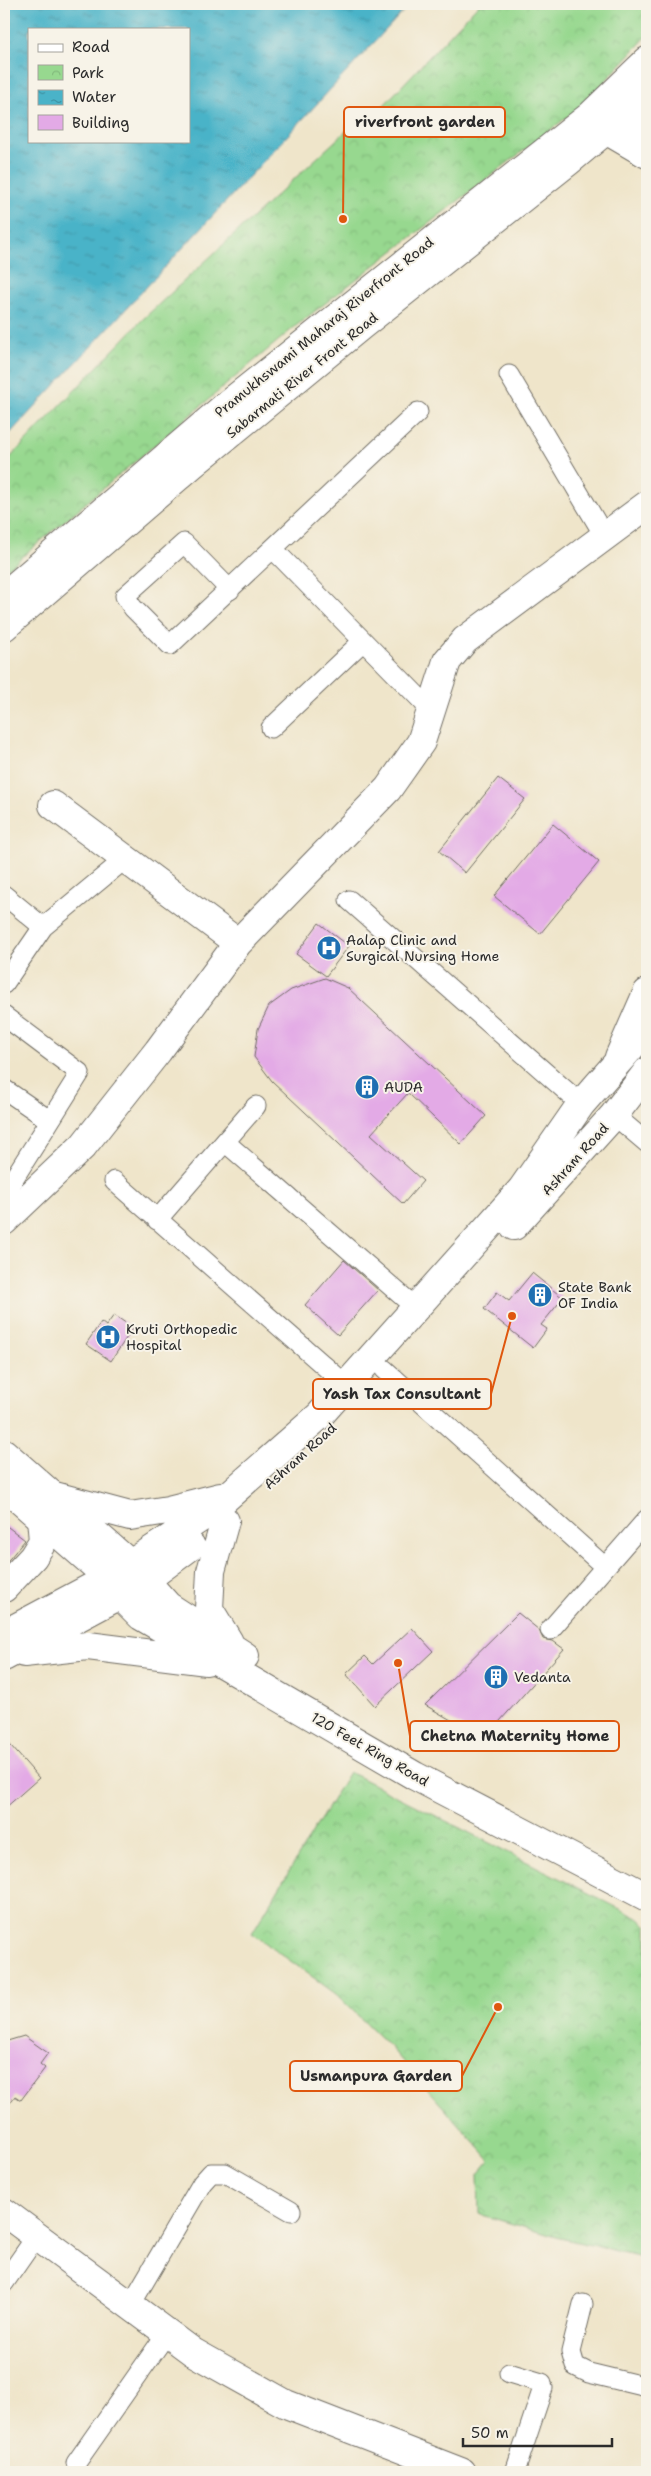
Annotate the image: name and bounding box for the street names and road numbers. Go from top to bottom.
street label: Pramukhswami Maharaj Riverfront Road [211,233,437,421]
street label: Sabarmati River Front Road [222,308,382,442]
street label: Ashram Road [538,1119,612,1199]
street label: Ashram Road [260,1419,340,1493]
street label: 120 Feet Ring Road [308,1708,432,1790]

